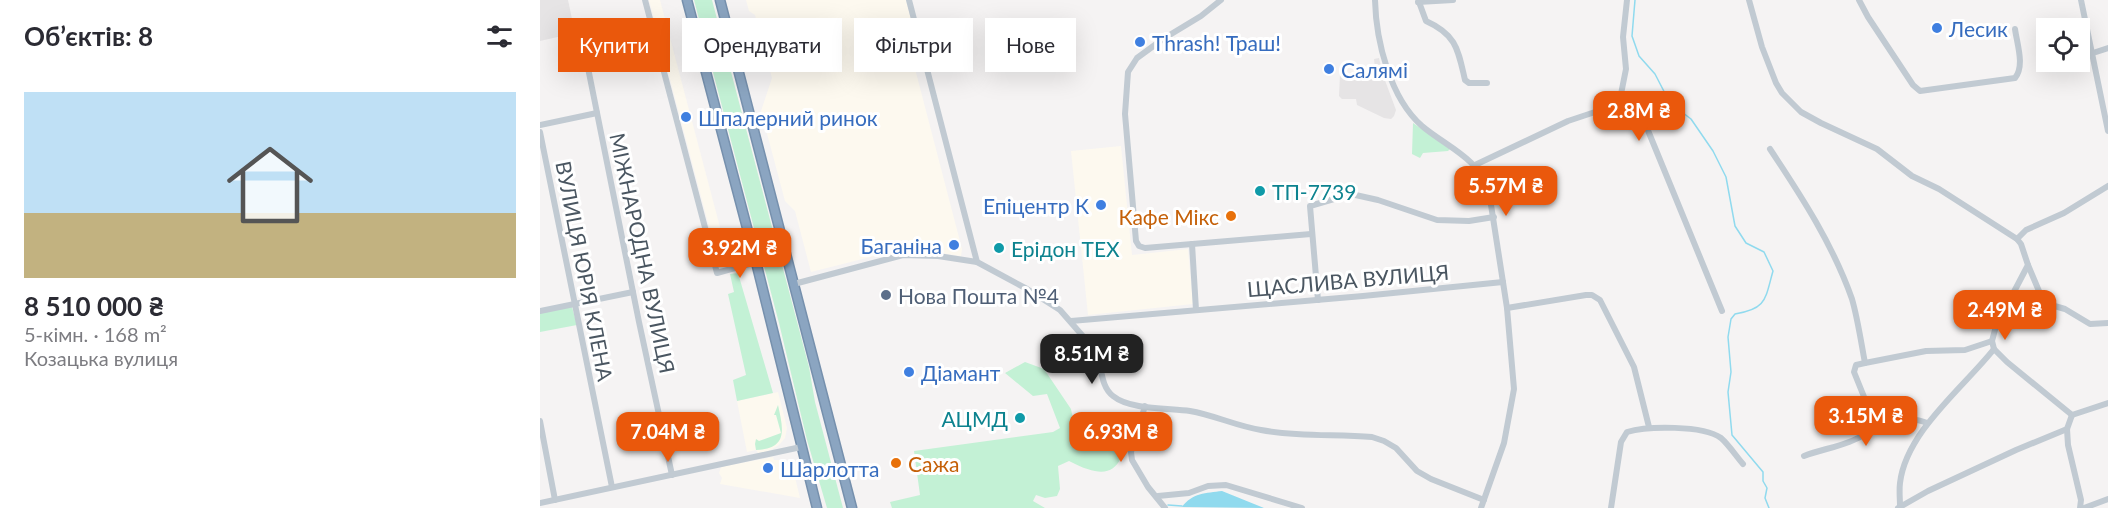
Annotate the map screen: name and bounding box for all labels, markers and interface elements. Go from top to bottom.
place label: Лесик [1948,16,2008,41]
chip: Купити [558,18,670,72]
chip: Орендувати [682,18,842,72]
chip: Фільтри [854,18,973,72]
chip: Нове [985,18,1076,72]
map controls [2036,18,2090,72]
button: locate [2036,18,2090,72]
text: Об’єктів: 8 [24,20,153,52]
icon: filters [483,20,516,53]
marker: Лесик [1930,21,1944,35]
place label: Thrash! Траш! [1152,30,1281,55]
marker: Thrash! Траш! [1133,35,1147,49]
place label: Салямі [1341,57,1408,82]
marker: Салямі [1322,62,1336,76]
pin: 2.8M ₴ [1590,91,1688,142]
text: 2.8M ₴ [1607,98,1671,122]
place label: Шпалерний ринок [698,105,878,130]
marker: Шпалерний ринок [679,110,693,124]
icon: home [216,131,324,239]
street label: МІЖНАРОДНА ВУЛИЦЯ [605,131,681,375]
street label: ВУЛИЦЯ ЮРІЯ КЛЕНА [551,159,619,384]
pin: 5.57M ₴ [1451,166,1561,217]
text: 5.57M ₴ [1468,173,1544,197]
place label: ТП-7739 [1272,179,1356,204]
marker: ТП-7739 [1253,184,1267,198]
place label: Епіцентр К [983,193,1089,218]
marker: Епіцентр К [1094,198,1108,212]
place label: Кафе Мікс [1119,204,1219,229]
marker: Кафе Мікс [1224,209,1238,223]
pin: 3.92M ₴ [685,228,795,279]
place label: Баганіна [860,233,942,258]
text: 3.92M ₴ [702,235,778,259]
place label: Ерідон ТЕХ [1011,236,1120,261]
marker: Баганіна [947,238,961,252]
marker: Ерідон ТЕХ [992,241,1006,255]
street label: ЩАСЛИВА ВУЛИЦЯ [1246,259,1450,301]
place label: Нова Пошта №4 [898,283,1059,308]
marker: Нова Пошта №4 [879,288,893,302]
text: 8 510 000 ₴ [24,290,164,322]
pin: 2.49M ₴ [1950,290,2060,341]
text: 2.49M ₴ [1967,297,2043,321]
text: 5-кімн. · 168 m² [24,322,167,346]
pin: 8.51M ₴ [1037,334,1147,385]
text: 8.51M ₴ [1054,341,1130,365]
text: Козацька вулиця [24,346,178,370]
place label: Діамант [921,360,1001,385]
marker: Діамант [902,365,916,379]
pin: 3.15M ₴ [1811,396,1921,447]
text: 3.15M ₴ [1828,403,1904,427]
place label: АЦМД [941,406,1008,431]
marker: АЦМД [1013,411,1027,425]
pin: 7.04M ₴ [613,412,723,463]
pin: 6.93M ₴ [1066,412,1176,463]
text: 7.04M ₴ [630,419,706,443]
text: 6.93M ₴ [1083,419,1159,443]
place label: Сажа [908,451,959,476]
place label: Шарлотта [780,456,880,481]
marker: Сажа [889,456,903,470]
marker: Шарлотта [761,461,775,475]

